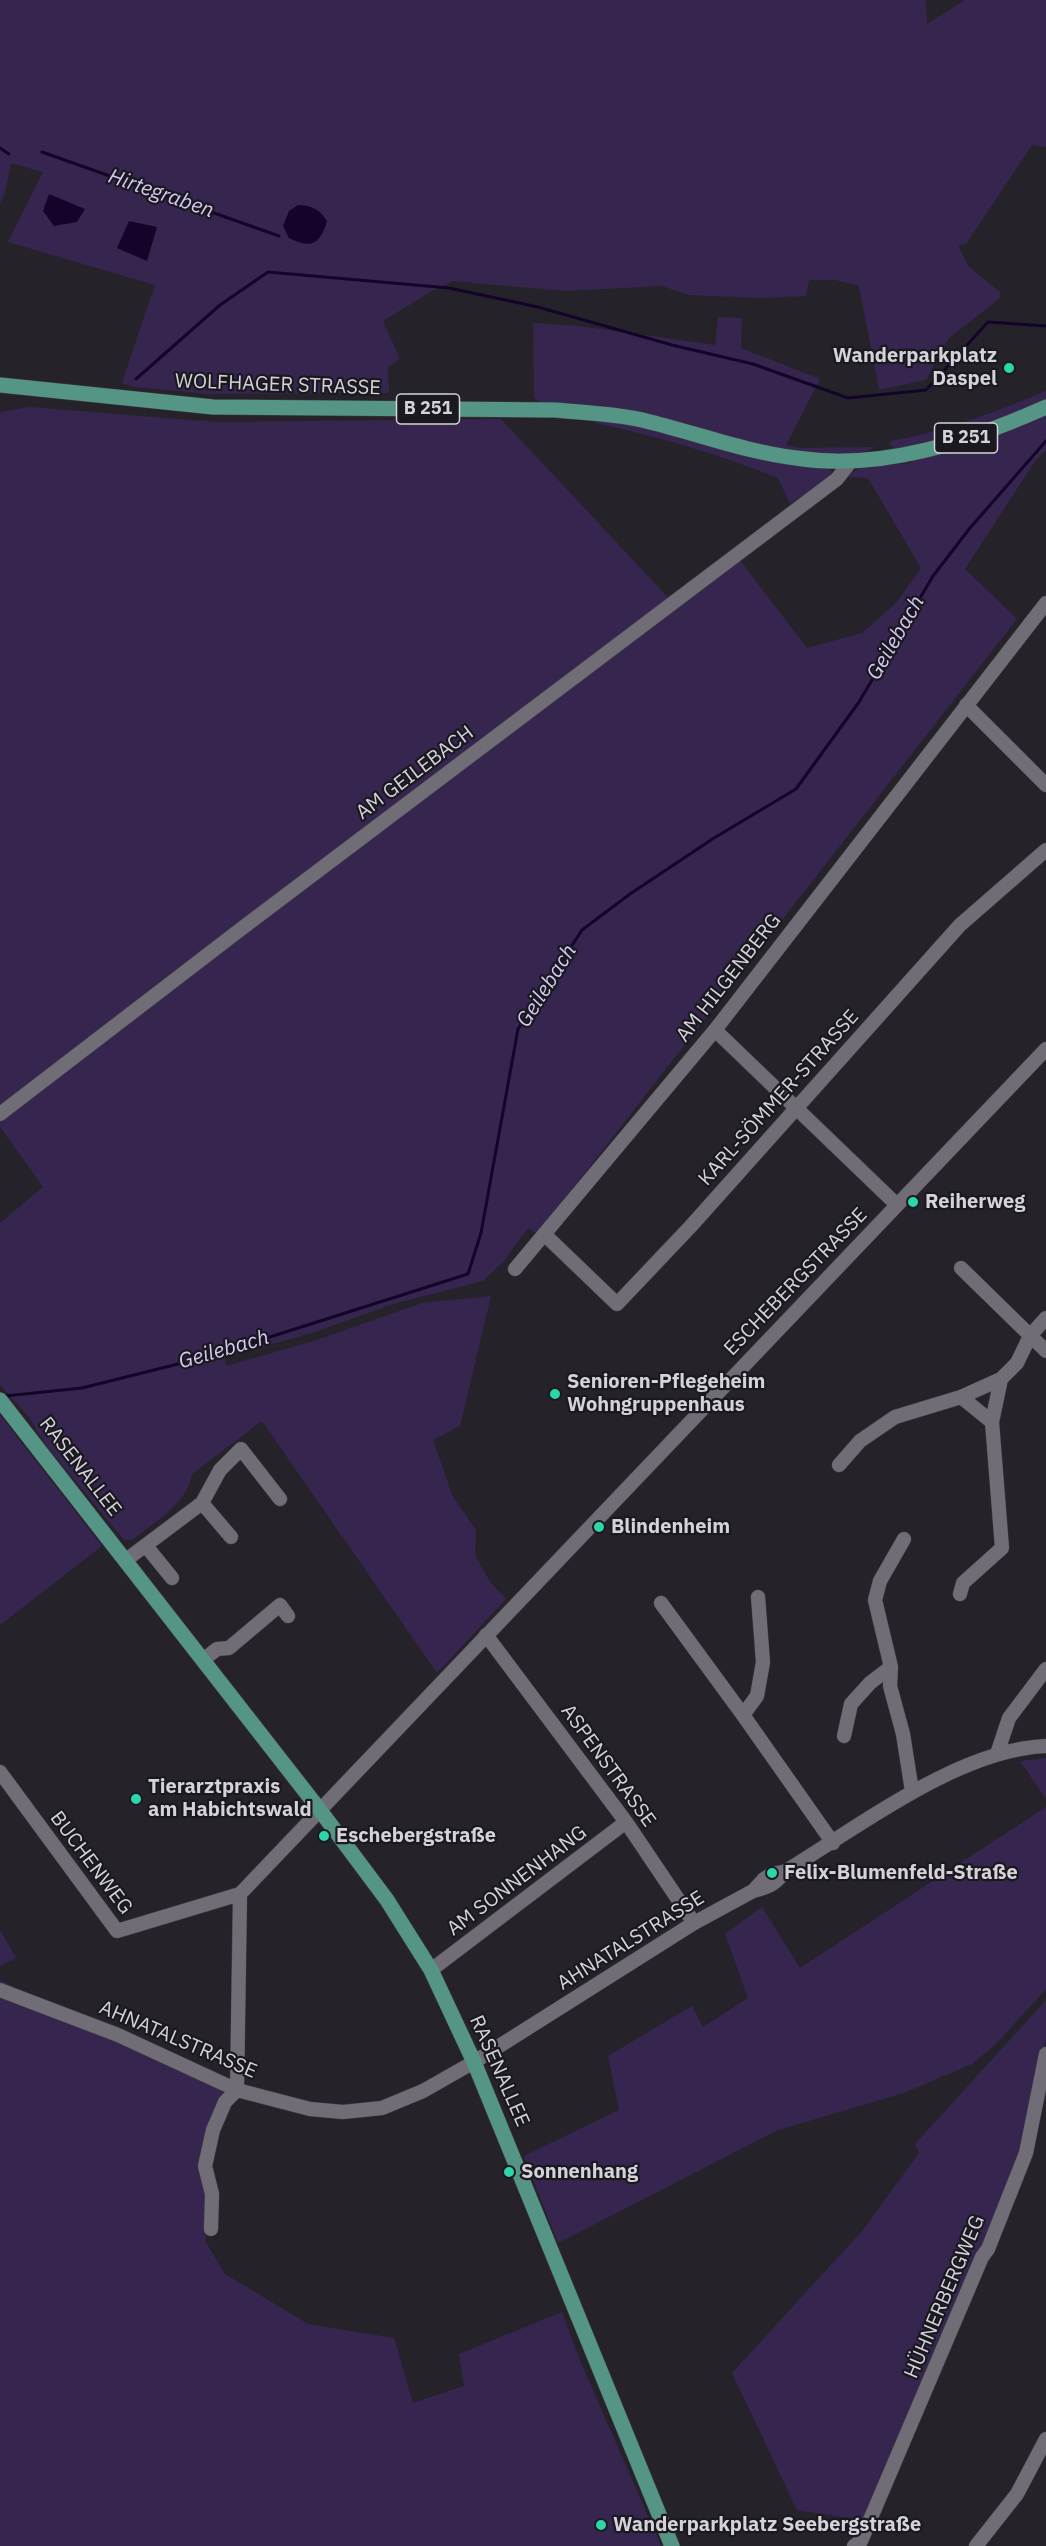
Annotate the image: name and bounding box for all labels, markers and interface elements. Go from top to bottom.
water label: Hirtegraben [105,164,217,224]
place label: Wanderparkplatz Daspel [833,344,997,391]
marker: Wanderparkplatz Daspel [1002,361,1016,375]
street label: WOLFHAGER STRASSE [175,369,381,401]
road number: B 251 [396,394,460,424]
road number: B 251 [934,423,998,453]
water label: Geilebach [862,592,930,684]
street label: AM GEILEBACH [351,721,479,825]
street label: AM HILGENBERG [671,909,787,1047]
water label: Geilebach [512,940,582,1032]
street label: KARL-SÖMMER-STRASSE [694,1005,864,1191]
place label: Reiherweg [925,1190,1025,1214]
marker: Reiherweg [906,1195,920,1209]
street label: ESCHEBERGSTRASSE [719,1203,873,1361]
water label: Geilebach [176,1325,272,1375]
place label: Senioren-Pflegeheim Wohngruppenhaus [567,1370,765,1417]
marker: Senioren-Pflegeheim Wohngruppenhaus [548,1387,562,1401]
street label: RASENALLEE [34,1413,126,1521]
place label: Blindenheim [611,1515,730,1539]
marker: Blindenheim [592,1520,606,1534]
street label: ASPENSTRASSE [556,1700,660,1832]
place label: Tierarztpraxis am Habichtswald [148,1775,312,1822]
marker: Tierarztpraxis am Habichtswald [129,1792,143,1806]
street label: BUCHENWEG [45,1807,137,1919]
street label: AM SONNENHANG [442,1821,592,1941]
place label: Eschebergstraße [336,1824,496,1848]
marker: Eschebergstraße [317,1829,331,1843]
place label: Felix-Blumenfeld-Straße [784,1861,1018,1885]
marker: Felix-Blumenfeld-Straße [765,1866,779,1880]
street label: AHNATALSTRASSE [553,1886,709,1996]
street label: AHNATALSTRASSE [96,1996,260,2084]
street label: RASENALLEE [464,2012,534,2130]
place label: Sonnenhang [521,2160,638,2184]
marker: Sonnenhang [502,2165,516,2179]
street label: HÜHNERBERGWEG [900,2212,990,2382]
place label: Wanderparkplatz Seebergstraße [613,2513,921,2537]
marker: Wanderparkplatz Seebergstraße [594,2518,608,2532]

